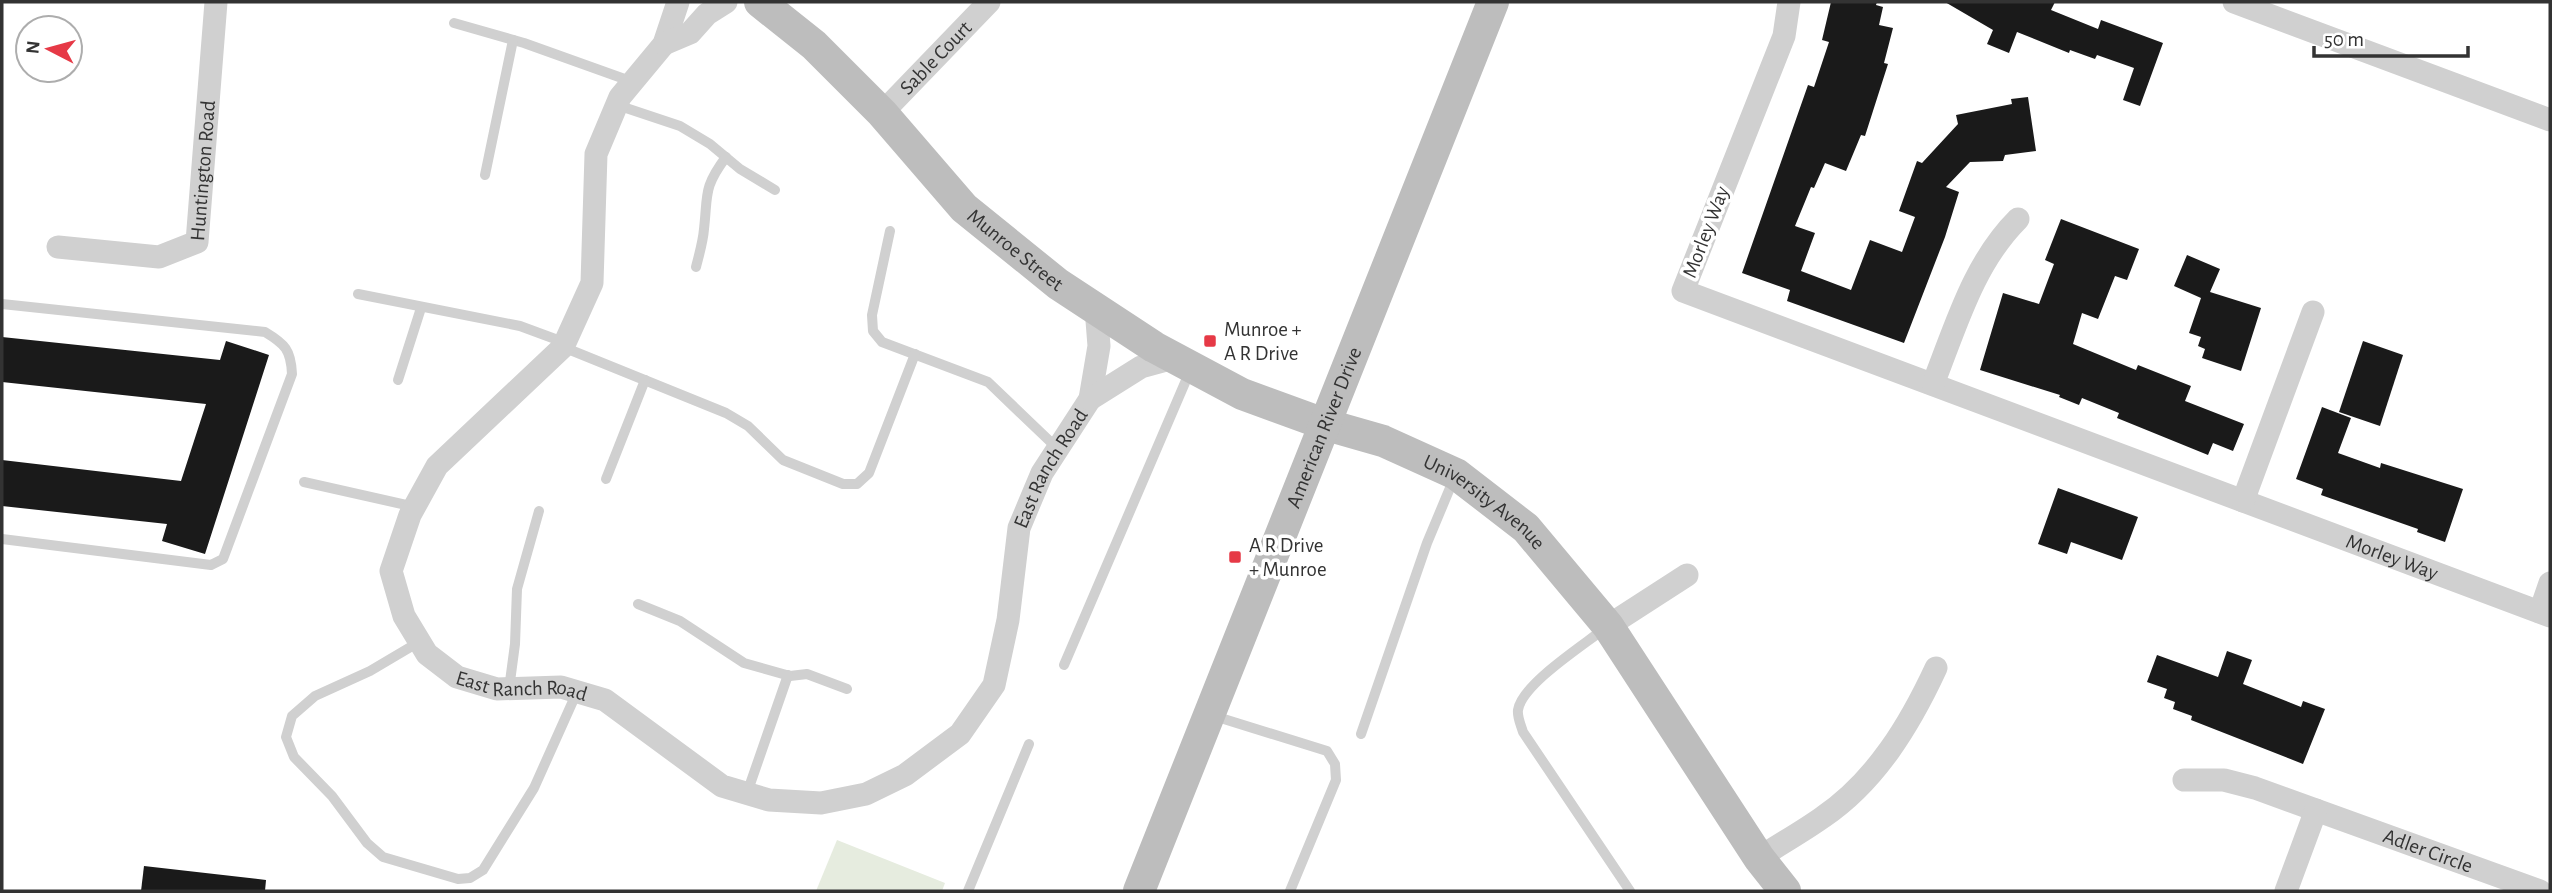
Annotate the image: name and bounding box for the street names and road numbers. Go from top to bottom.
street label: Sable Court [896,17,976,98]
street label: Huntington Road [187,99,219,242]
street label: Morley Way [1679,183,1733,281]
street label: Munroe Street [963,205,1067,295]
street label: American River Drive [1282,344,1365,511]
street label: East Ranch Road [1010,405,1091,531]
street label: University Avenue [1420,450,1550,553]
street label: Morley Way [2343,530,2441,584]
street label: East Ranch Road [454,667,590,705]
street label: Adler Circle [2380,825,2476,876]

